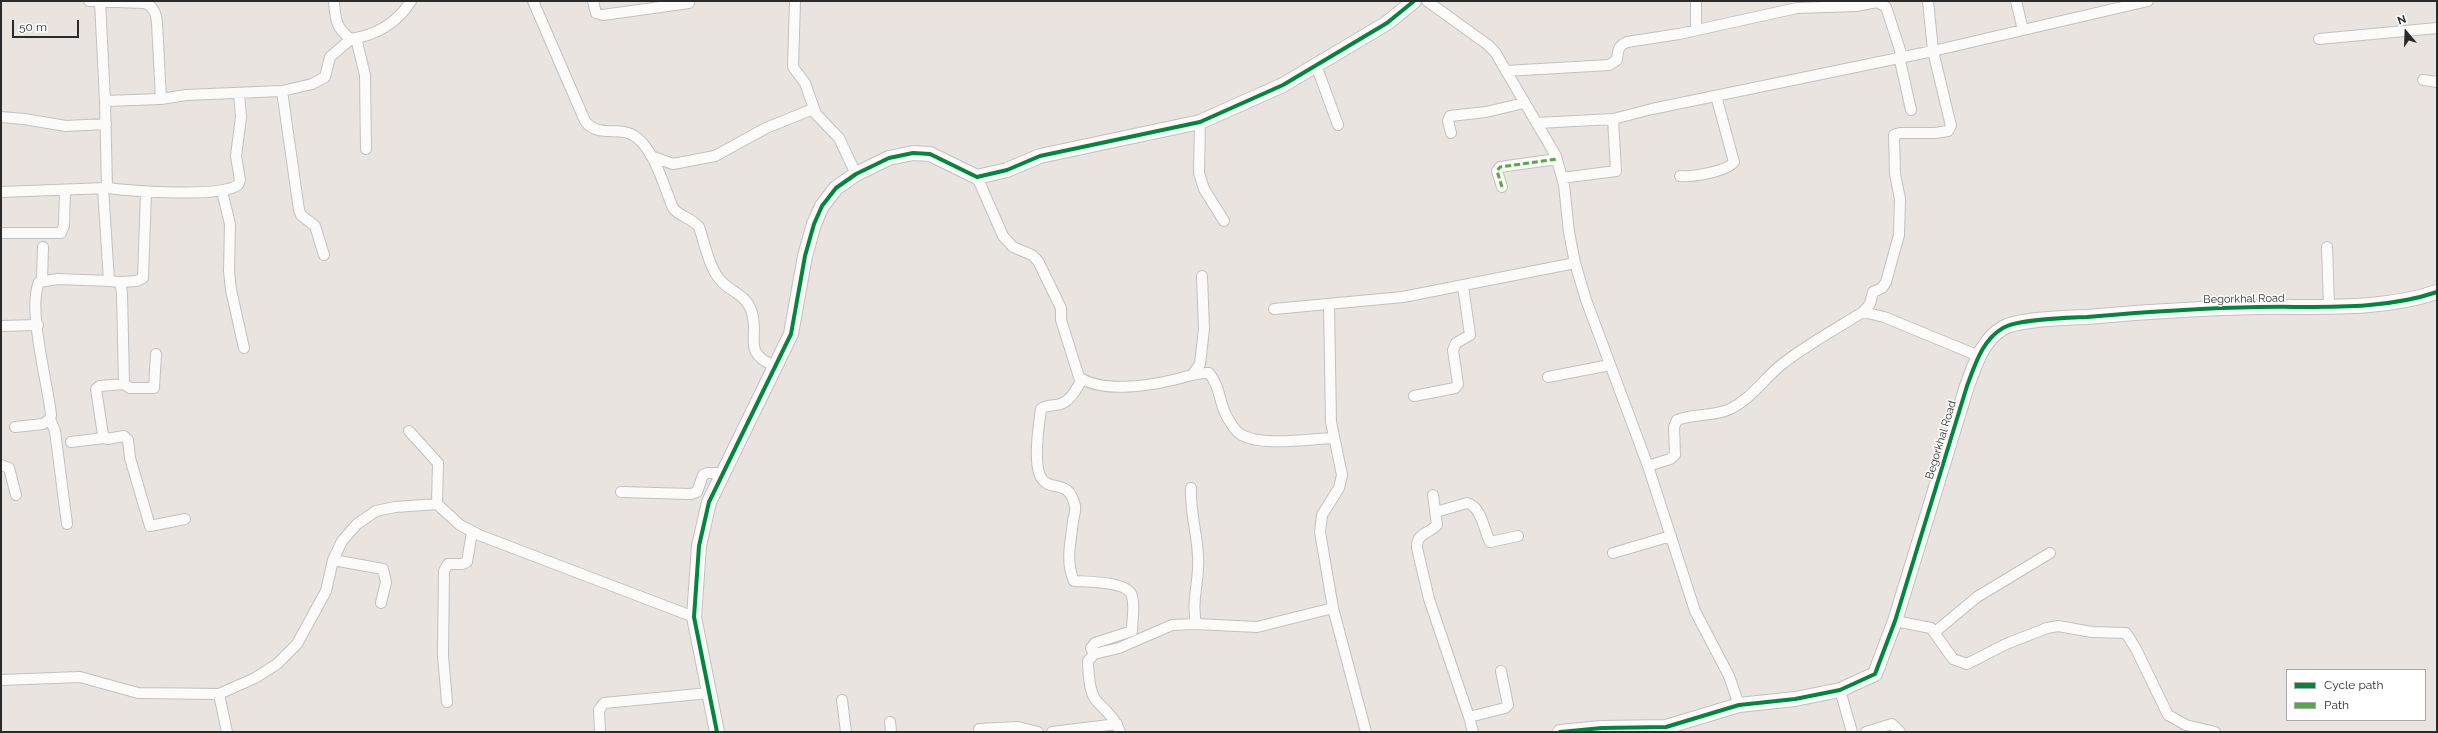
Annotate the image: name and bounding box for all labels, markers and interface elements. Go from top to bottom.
scale bar [14,12,81,38]
north arrow [2386,12,2426,52]
text: N [2396,13,2408,28]
text: 50 m [19,20,47,34]
street label: Begorkhal Road [2203,292,2285,306]
street label: Begorkhal Road [1923,399,1959,481]
legend [2286,669,2426,721]
text: Cycle path [2324,678,2383,692]
text: Path [2324,698,2349,712]

